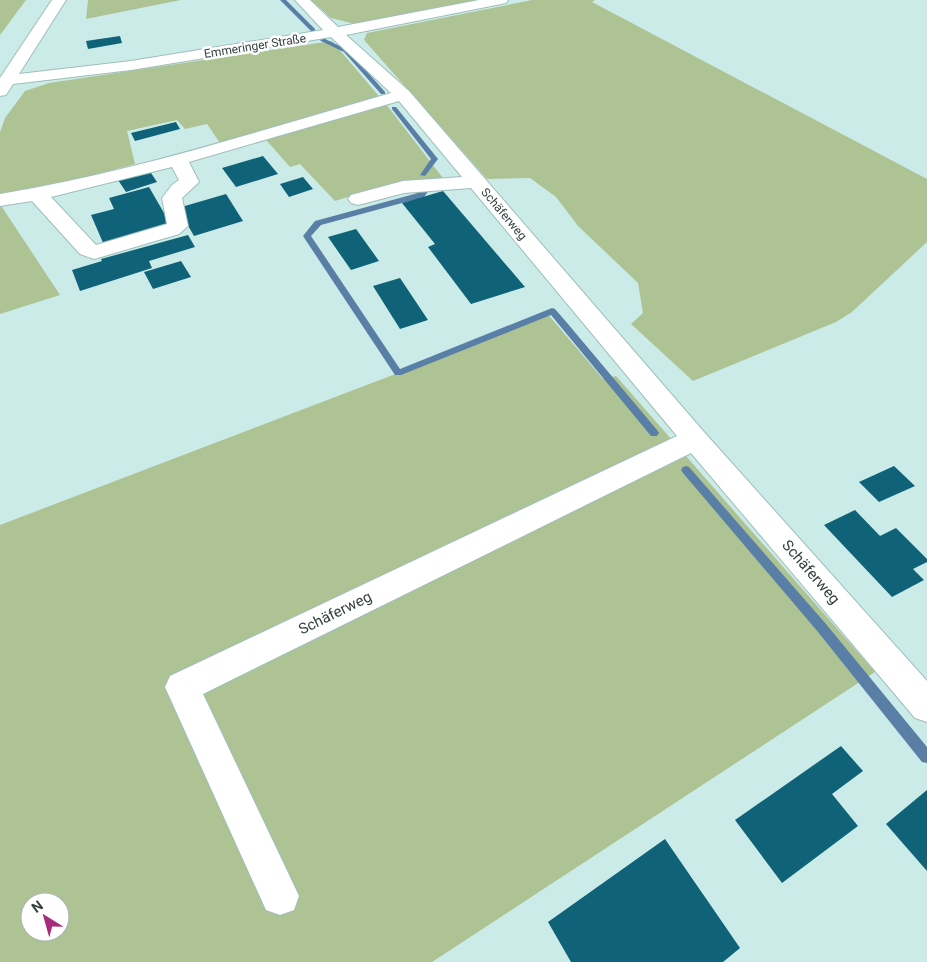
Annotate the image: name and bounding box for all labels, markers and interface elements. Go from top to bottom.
street label: Emmeringer Straße [203,31,307,61]
street label: Schäferweg [478,185,530,243]
street label: Schäferweg [778,536,844,608]
street label: Schäferweg [296,588,374,638]
north arrow [20,892,70,942]
text: N [28,897,46,916]

